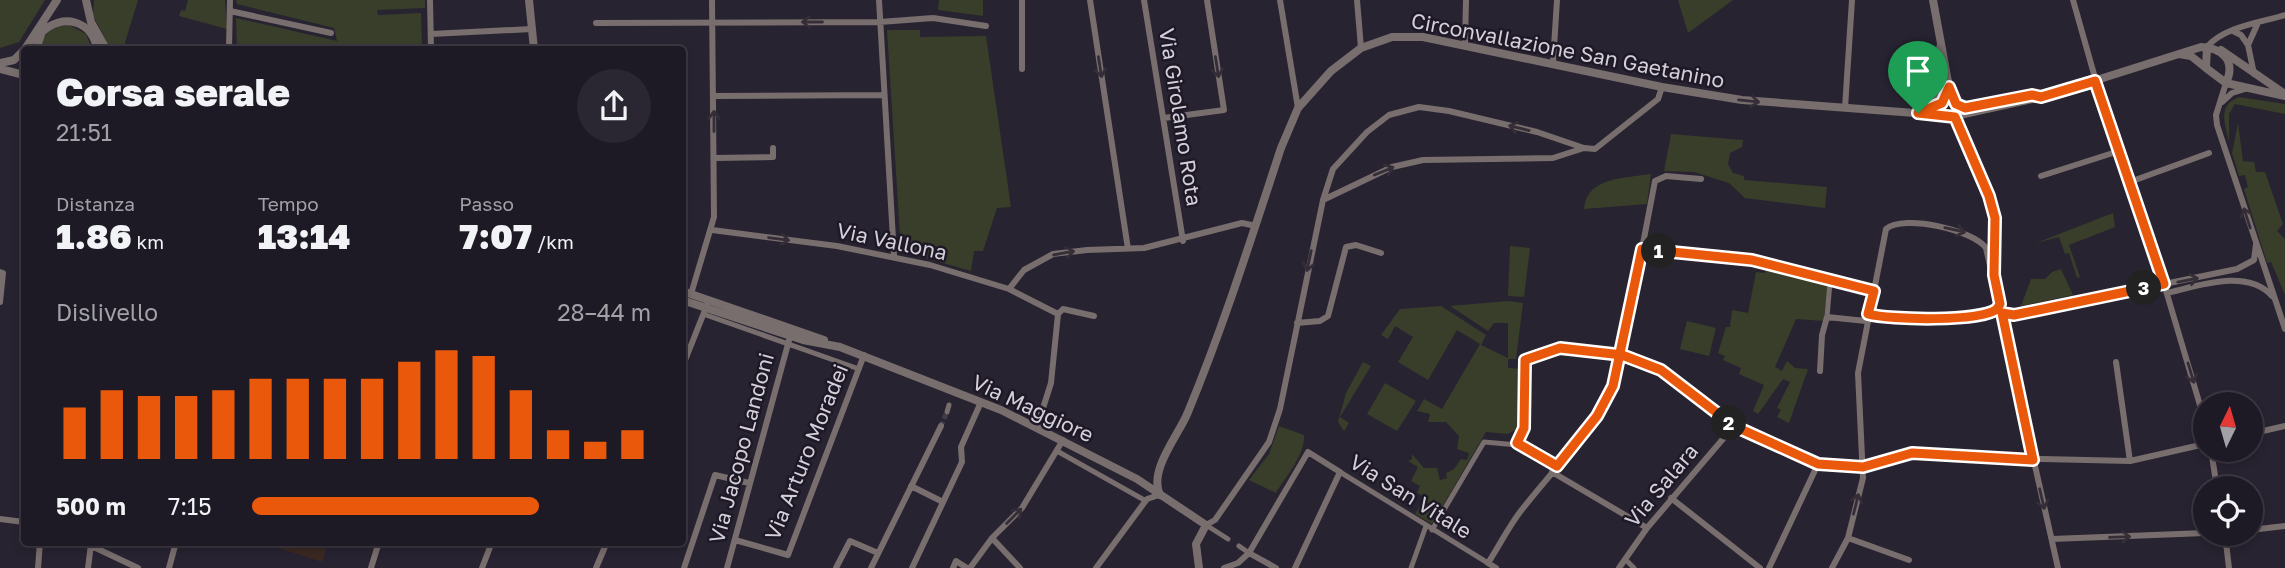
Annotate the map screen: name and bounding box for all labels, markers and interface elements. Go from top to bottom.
street label: Circonvallazione San Gaetanino [1409,7,1727,93]
one-way arrow [801,15,824,29]
street label: Via Girolamo Rota [1154,26,1208,208]
pin [1888,41,1948,113]
icon: arrive [1899,52,1937,90]
one-way arrow [1094,56,1107,78]
one-way arrow [1211,56,1224,78]
text: Corsa serale [56,69,290,114]
button: share [577,69,651,143]
one-way arrow [1738,94,1760,107]
one-way arrow [707,110,721,133]
text: 21:51 [56,118,112,146]
one-way arrow [1508,121,1531,134]
one-way arrow [1373,164,1395,177]
text: Distanza [56,192,135,215]
text: Tempo [258,192,319,215]
text: Passo [459,192,514,215]
one-way arrow [2240,208,2252,230]
text: 1.86 [56,215,132,257]
text: 13:14 [258,215,350,257]
text: 7:07 [459,215,532,257]
street label: Via Vallona [834,217,950,265]
one-way arrow [1943,224,1966,237]
text: km [132,230,164,253]
text: /km [532,230,574,253]
one-way arrow [768,232,790,245]
pin: 1 [1642,233,1676,268]
text: 1 [1654,239,1663,262]
one-way arrow [1052,246,1075,259]
one-way arrow [1301,249,1315,272]
pin: 3 [2126,270,2162,306]
one-way arrow [2176,272,2199,286]
text: 3 [2138,276,2149,299]
text: Dislivello [56,298,158,326]
text: 28–44 m [557,298,651,326]
street label: Via Jacopo Landoni [703,350,779,546]
street label: Via Arturo Moradei [759,360,853,544]
one-way arrow [2186,362,2199,384]
street label: Via Maggiore [968,369,1098,447]
north arrow [2193,392,2263,462]
map controls [2193,392,2263,546]
pin: 2 [1712,406,1746,440]
text: 2 [1723,411,1734,434]
street label: Via Salara [1619,438,1703,532]
street label: Via San Vitale [1345,448,1477,544]
button: locate [2193,476,2263,546]
one-way arrow [2036,487,2050,510]
text: 500 m [56,492,126,520]
text: 7:15 [168,492,212,520]
one-way arrow [1850,494,1863,516]
one-way arrow [1005,508,1022,525]
one-way arrow [2108,530,2131,543]

